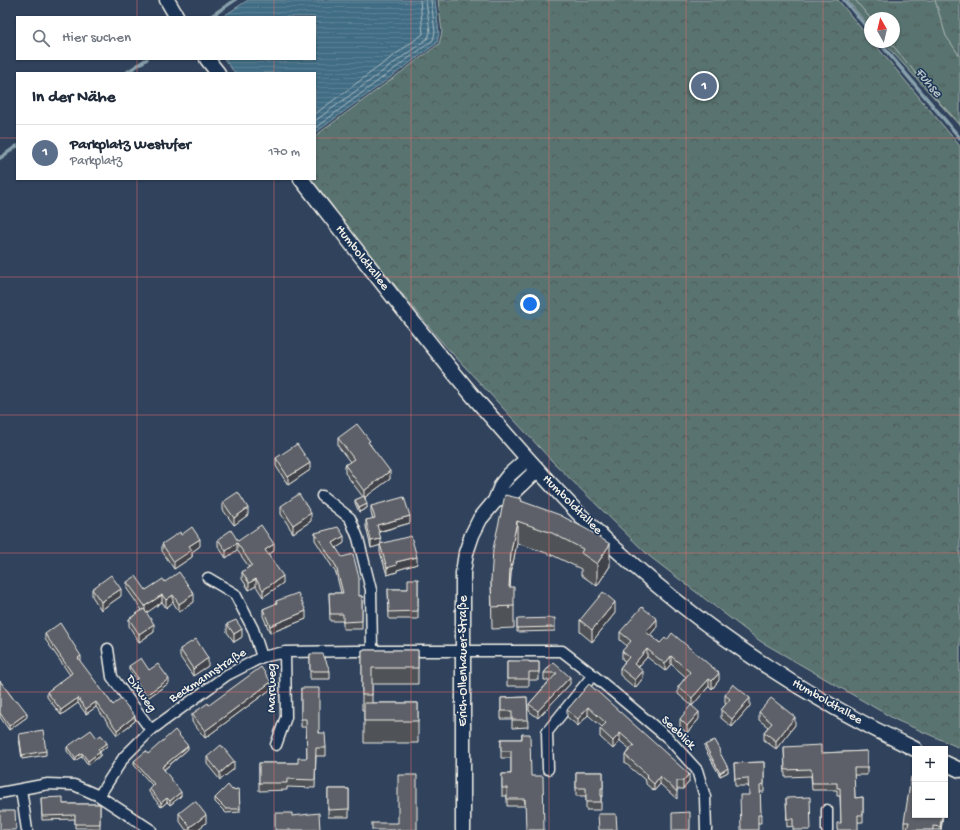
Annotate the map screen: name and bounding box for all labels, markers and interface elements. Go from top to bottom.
north arrow [864,12,900,48]
search box [16,16,316,60]
icon: search [30,27,52,49]
text: Hier suchen [62,29,131,47]
water label: Fuhse [911,65,946,102]
pin: 1 [691,71,717,101]
text: In der Nähe [32,88,115,108]
text: Parkplatz Westufer [70,136,191,154]
text: 1 [42,145,48,160]
text: 170 m [268,145,300,160]
text: Parkplatz [70,154,122,169]
street label: Humboldtallee [332,222,392,294]
your location [520,294,540,314]
street label: Humboldtallee [539,472,605,538]
street label: Erich-Ollenhauer-Straße [456,595,471,726]
street label: Beckmannstraße [166,645,250,707]
street label: Marcweg [265,663,280,713]
street label: Dixweg [122,672,160,716]
street label: Humboldtallee [789,676,865,728]
street label: Seeblick [658,713,699,754]
map controls [912,746,948,818]
button: + [912,746,948,782]
button: − [912,782,948,818]

